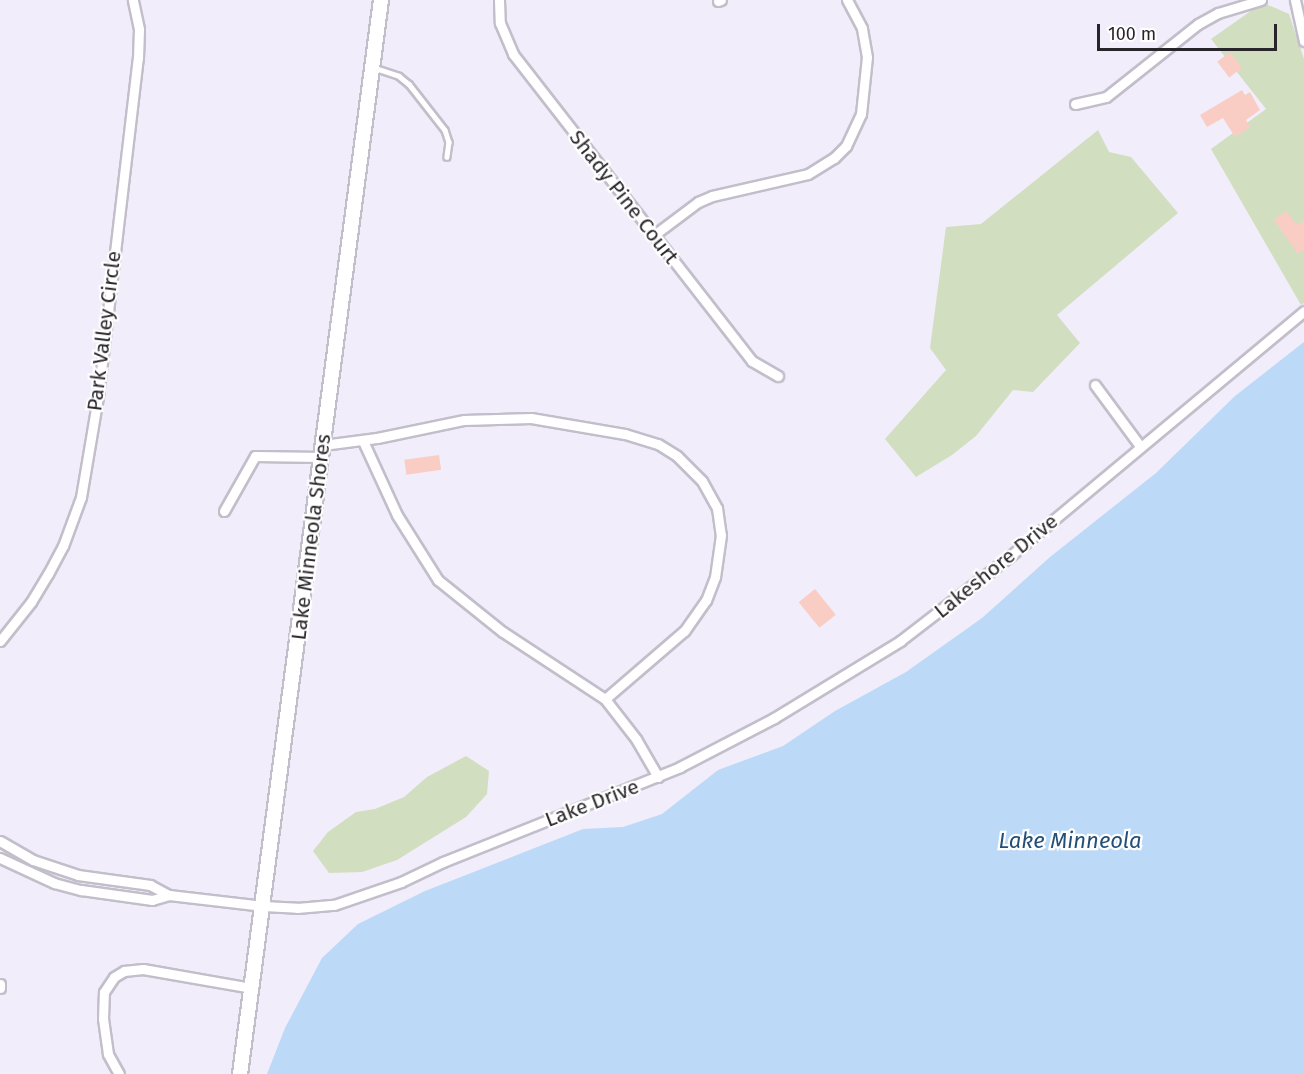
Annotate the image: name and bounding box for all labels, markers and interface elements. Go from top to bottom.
scale bar [1100,12,1280,50]
text: 100 m [1108,23,1156,45]
street label: Shady Pine Court [564,125,684,269]
street label: Park Valley Circle [82,250,126,412]
street label: Lake Minneola Shores [286,432,336,642]
street label: Lakeshore Drive [929,508,1063,624]
street label: Lake Drive [542,774,642,832]
water label: Lake Minneola [998,828,1142,854]

